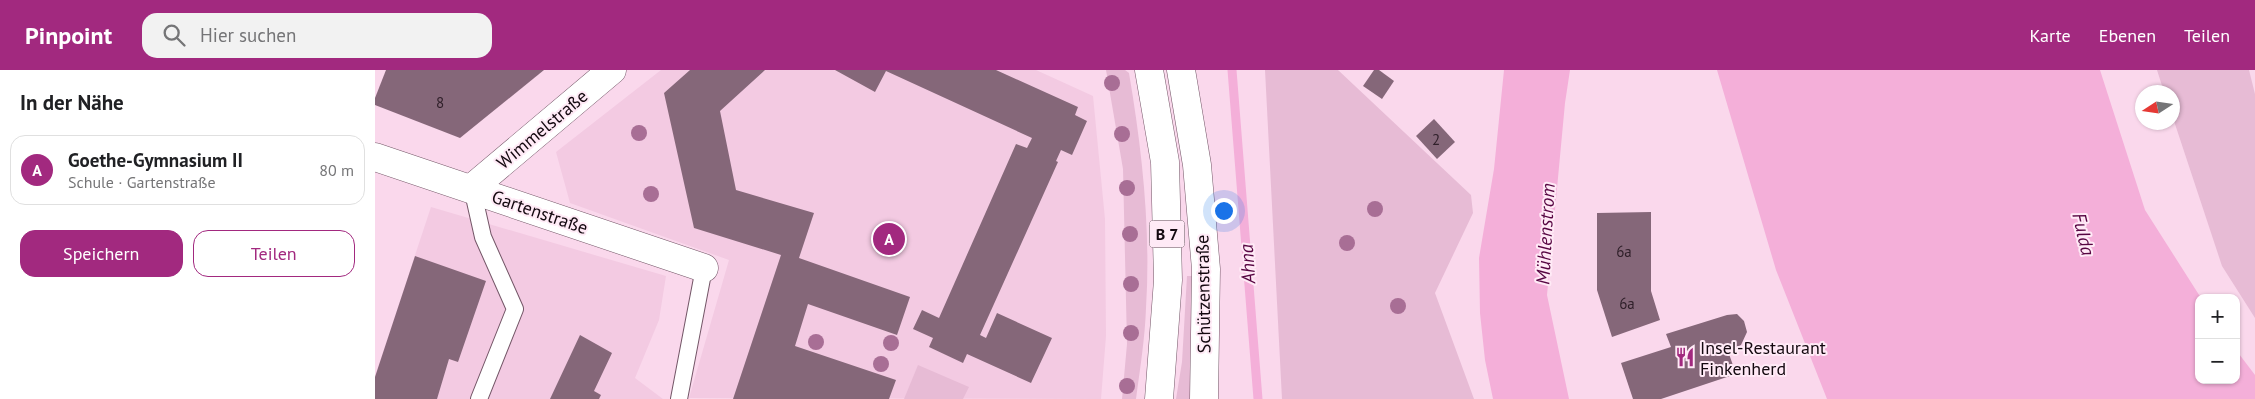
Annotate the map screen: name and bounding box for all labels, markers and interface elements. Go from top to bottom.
search box [142,13,492,58]
text: Pinpoint [25,20,112,51]
icon: search [160,21,188,49]
text: Hier suchen [200,23,296,47]
text: Karte [2030,24,2071,47]
text: Ebenen [2099,24,2156,47]
text: Teilen [2184,24,2230,47]
street label: Wimmelstraße [492,84,592,174]
north arrow [2135,85,2180,130]
text: In der Nähe [20,89,124,116]
house number: 8 [436,93,444,112]
house number: 2 [1432,130,1440,149]
text: Goethe-Gymnasium II [68,148,243,172]
text: A [32,160,42,180]
text: 80 m [319,160,354,180]
text: Schule · Gartenstraße [68,172,216,192]
water label: Mühlenstrom [1530,183,1560,285]
street label: Gartenstraße [489,185,591,239]
your location [1211,198,1237,224]
water label: Fulda [2067,210,2101,258]
pin: A [873,220,905,258]
road number: B 7 [1149,220,1185,248]
button: Speichern [20,230,183,277]
button: Teilen [193,230,355,277]
street label: Schützenstraße [1190,235,1216,353]
house number: 6a [1616,242,1632,261]
water label: Ahna [1234,243,1260,286]
house number: 6a [1619,294,1635,313]
map controls [2195,294,2240,384]
button: + [2195,294,2240,339]
place label: Insel-Restaurant Finkenherd [1700,336,1826,380]
button: − [2195,339,2240,384]
restaurant icon: Insel-Restaurant Finkenherd [1674,346,1696,368]

